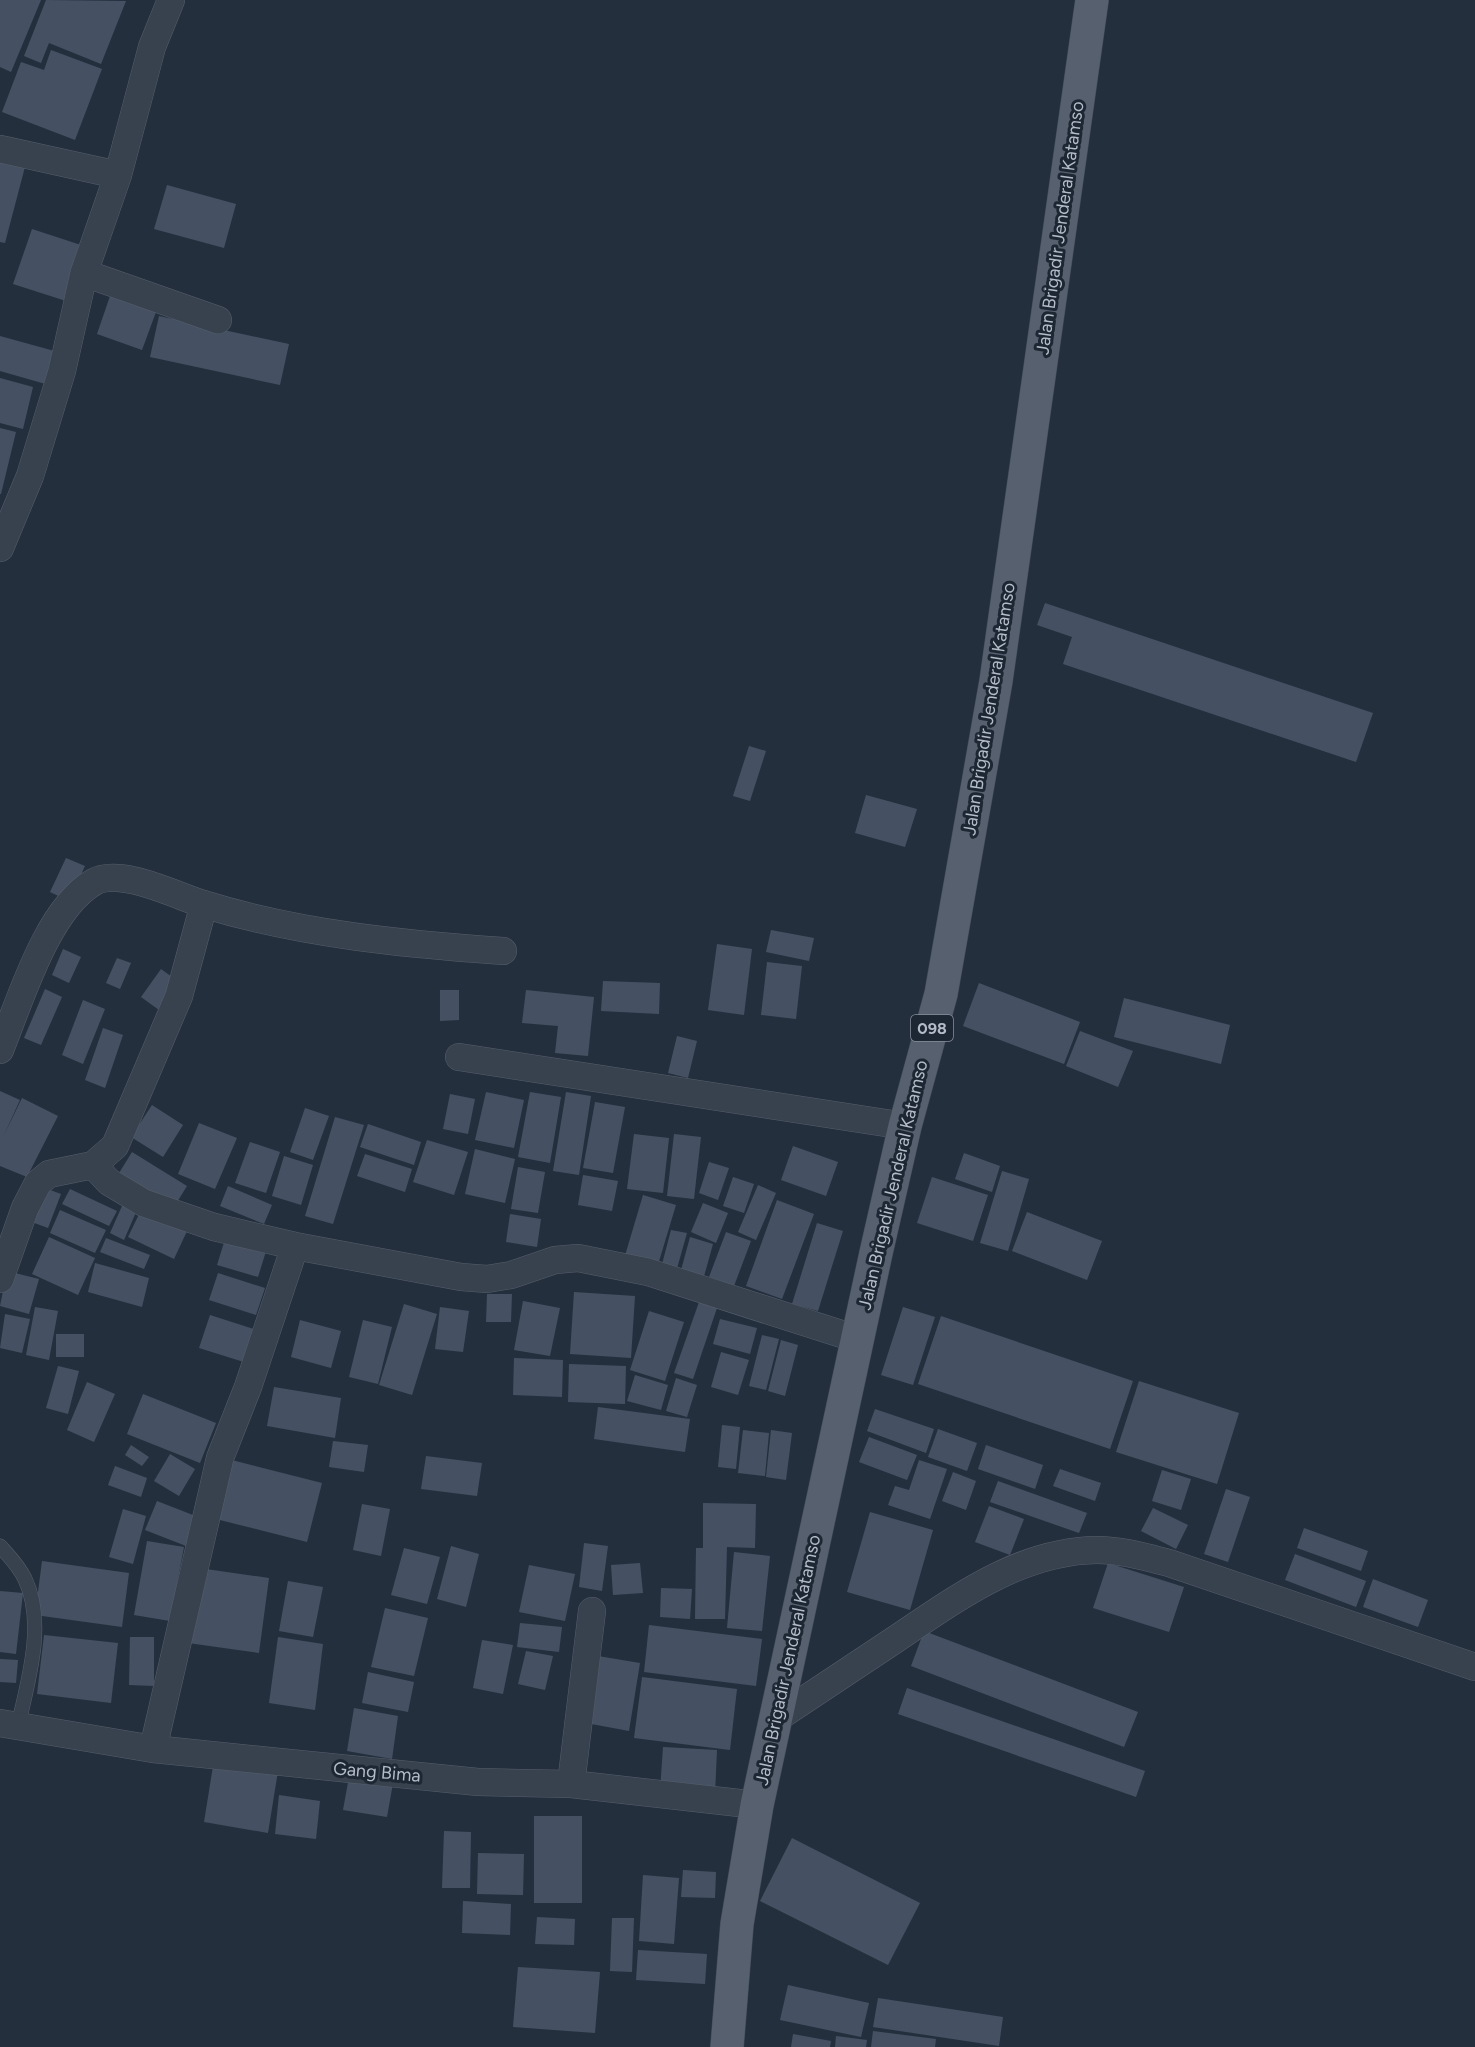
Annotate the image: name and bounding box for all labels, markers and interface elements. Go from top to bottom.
street label: Jalan Brigadir Jenderal Katamso [1031,100,1089,356]
street label: Jalan Brigadir Jenderal Katamso [958,581,1020,837]
road number: 098 [911,1015,953,1041]
street label: Jalan Brigadir Jenderal Katamso [854,1058,932,1312]
street label: Jalan Brigadir Jenderal Katamso [751,1533,825,1787]
street label: Gang Bima [332,1757,422,1787]

